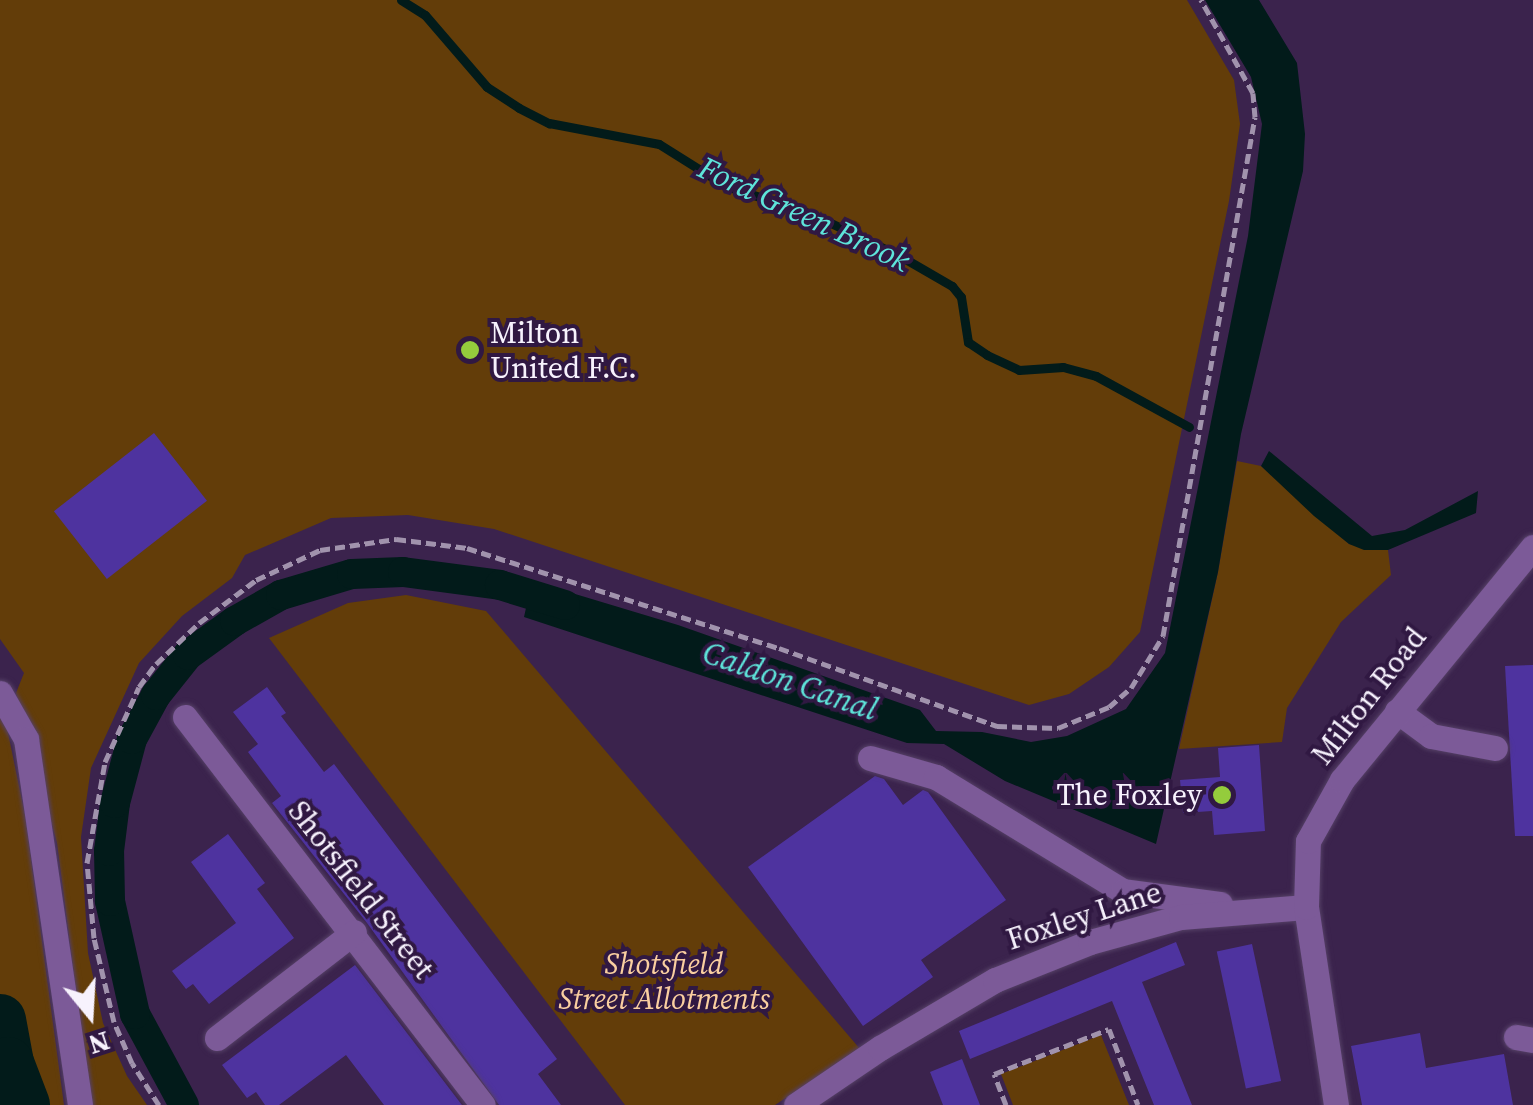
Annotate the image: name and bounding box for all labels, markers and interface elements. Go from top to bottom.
water label: Ford Green Brook [692,148,916,280]
place label: Milton United F.C. [490,315,637,386]
marker: Milton United F.C. [459,339,481,361]
street label: Milton Road [1304,620,1434,772]
water label: Caldon Canal [698,633,882,729]
place label: The Foxley [1056,777,1202,813]
marker: The Foxley [1211,784,1233,806]
street label: Shotsfield Street [280,794,442,986]
street label: Foxley Lane [1002,874,1166,958]
park label: Shotsfield Street Allotments [558,946,770,1016]
north arrow [40,965,140,1065]
text: N [84,1022,115,1065]

